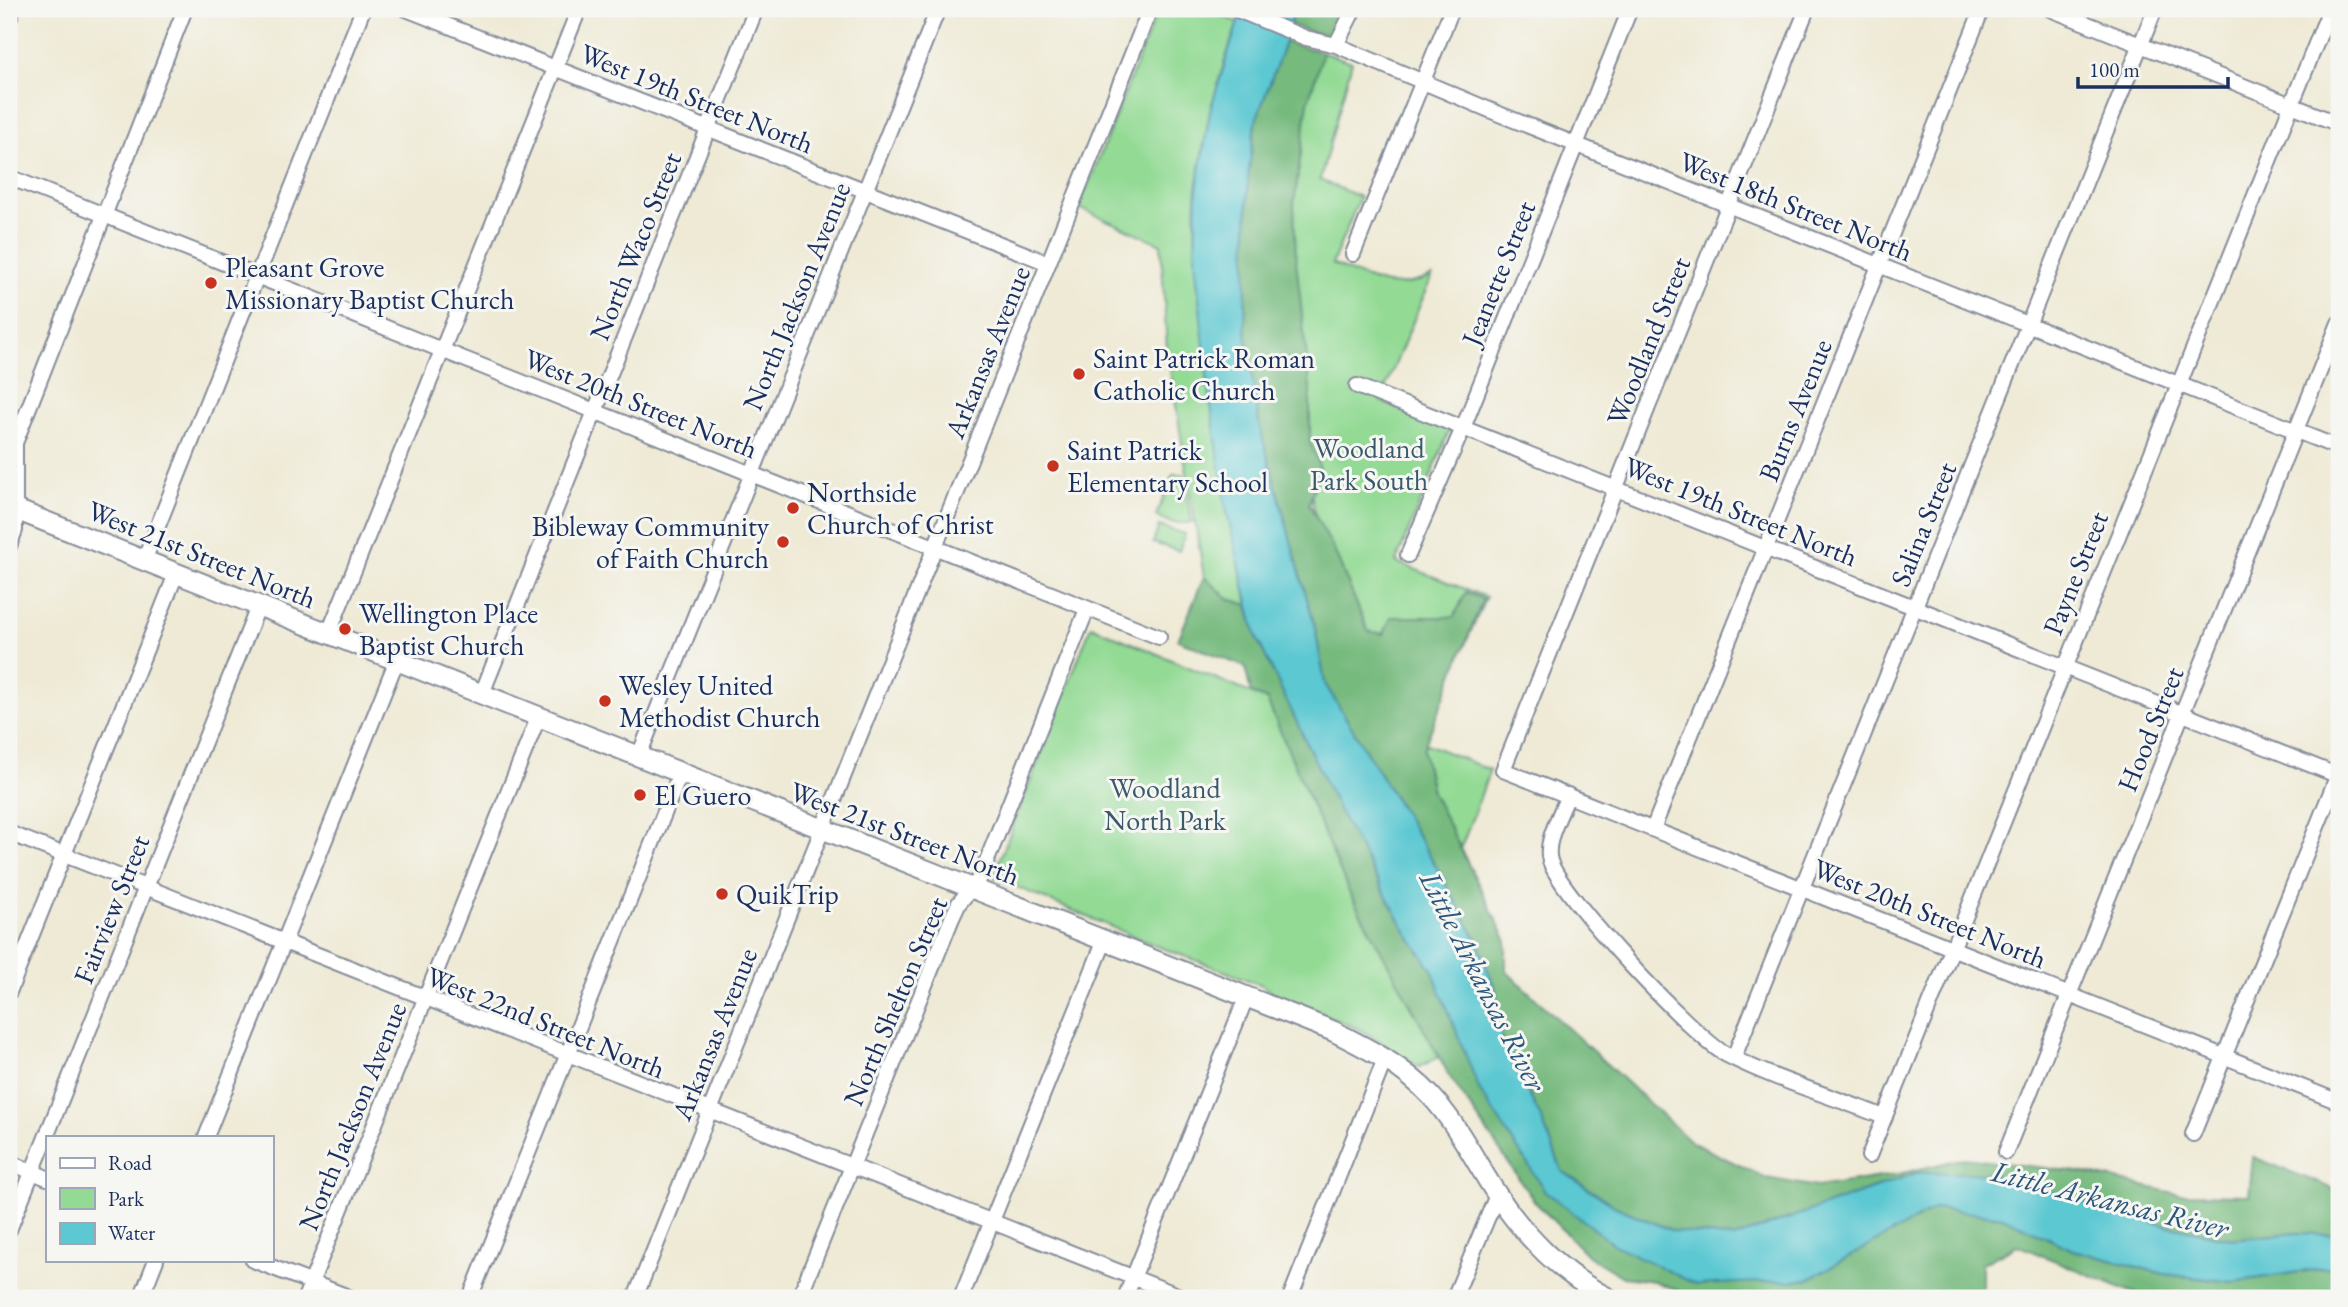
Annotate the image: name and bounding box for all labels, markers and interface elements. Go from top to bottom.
street label: West 19th Street North [575,35,819,161]
scale bar [2078,46,2229,90]
text: 100 m [2089,56,2140,83]
street label: West 18th Street North [1674,143,1918,269]
street label: North Waco Street [581,146,689,345]
street label: North Jackson Avenue [734,177,858,415]
street label: Jeanette Street [1452,195,1543,352]
place label: Pleasant Grove Missionary Baptist Church [225,249,515,317]
street label: Woodland Street [1598,251,1698,431]
street label: Arkansas Avenue [936,260,1038,445]
marker: Pleasant Grove Missionary Baptist Church [203,275,219,291]
street label: Burns Avenue [1750,333,1840,486]
street label: West 20th Street North [519,340,763,466]
place label: Saint Patrick Roman Catholic Church [1093,340,1315,408]
marker: Saint Patrick Roman Catholic Church [1071,366,1087,382]
park label: Woodland Park South [1310,430,1428,498]
place label: Saint Patrick Elementary School [1067,432,1268,500]
street label: West 19th Street North [1619,448,1863,574]
street label: Salina Street [1882,456,1964,591]
marker: Saint Patrick Elementary School [1045,458,1061,474]
place label: Northside Church of Christ [807,474,994,542]
street label: West 21st Street North [82,492,322,616]
marker: Northside Church of Christ [785,500,801,516]
street label: Payne Street [2034,506,2116,640]
place label: Bibleway Community of Faith Church [532,508,770,576]
marker: Bibleway Community of Faith Church [775,534,791,550]
place label: Wellington Place Baptist Church [359,595,538,663]
marker: Wellington Place Baptist Church [337,621,353,637]
street label: Hood Street [2109,661,2191,797]
place label: Wesley United Methodist Church [619,667,820,735]
marker: Wesley United Methodist Church [597,693,613,709]
park label: Woodland North Park [1104,770,1227,838]
street label: West 21st Street North [785,773,1025,893]
place label: El Guero [654,777,751,813]
marker: El Guero [632,787,648,803]
street label: Fairview Street [65,829,157,989]
street label: West 20th Street North [1808,850,2052,976]
water label: Little Arkansas River [1411,863,1557,1099]
place label: QuikTrip [736,876,839,912]
marker: QuikTrip [714,886,730,902]
street label: North Shelton Street [835,891,955,1111]
street label: Arkansas Avenue [663,942,765,1127]
street label: West 22nd Street North [421,958,671,1086]
street label: North Jackson Avenue [290,997,414,1235]
legend [46,1136,273,1262]
text: Road [108,1149,152,1176]
water label: Little Arkansas River [1987,1151,2234,1248]
text: Park [108,1185,145,1212]
text: Water [108,1219,155,1246]

